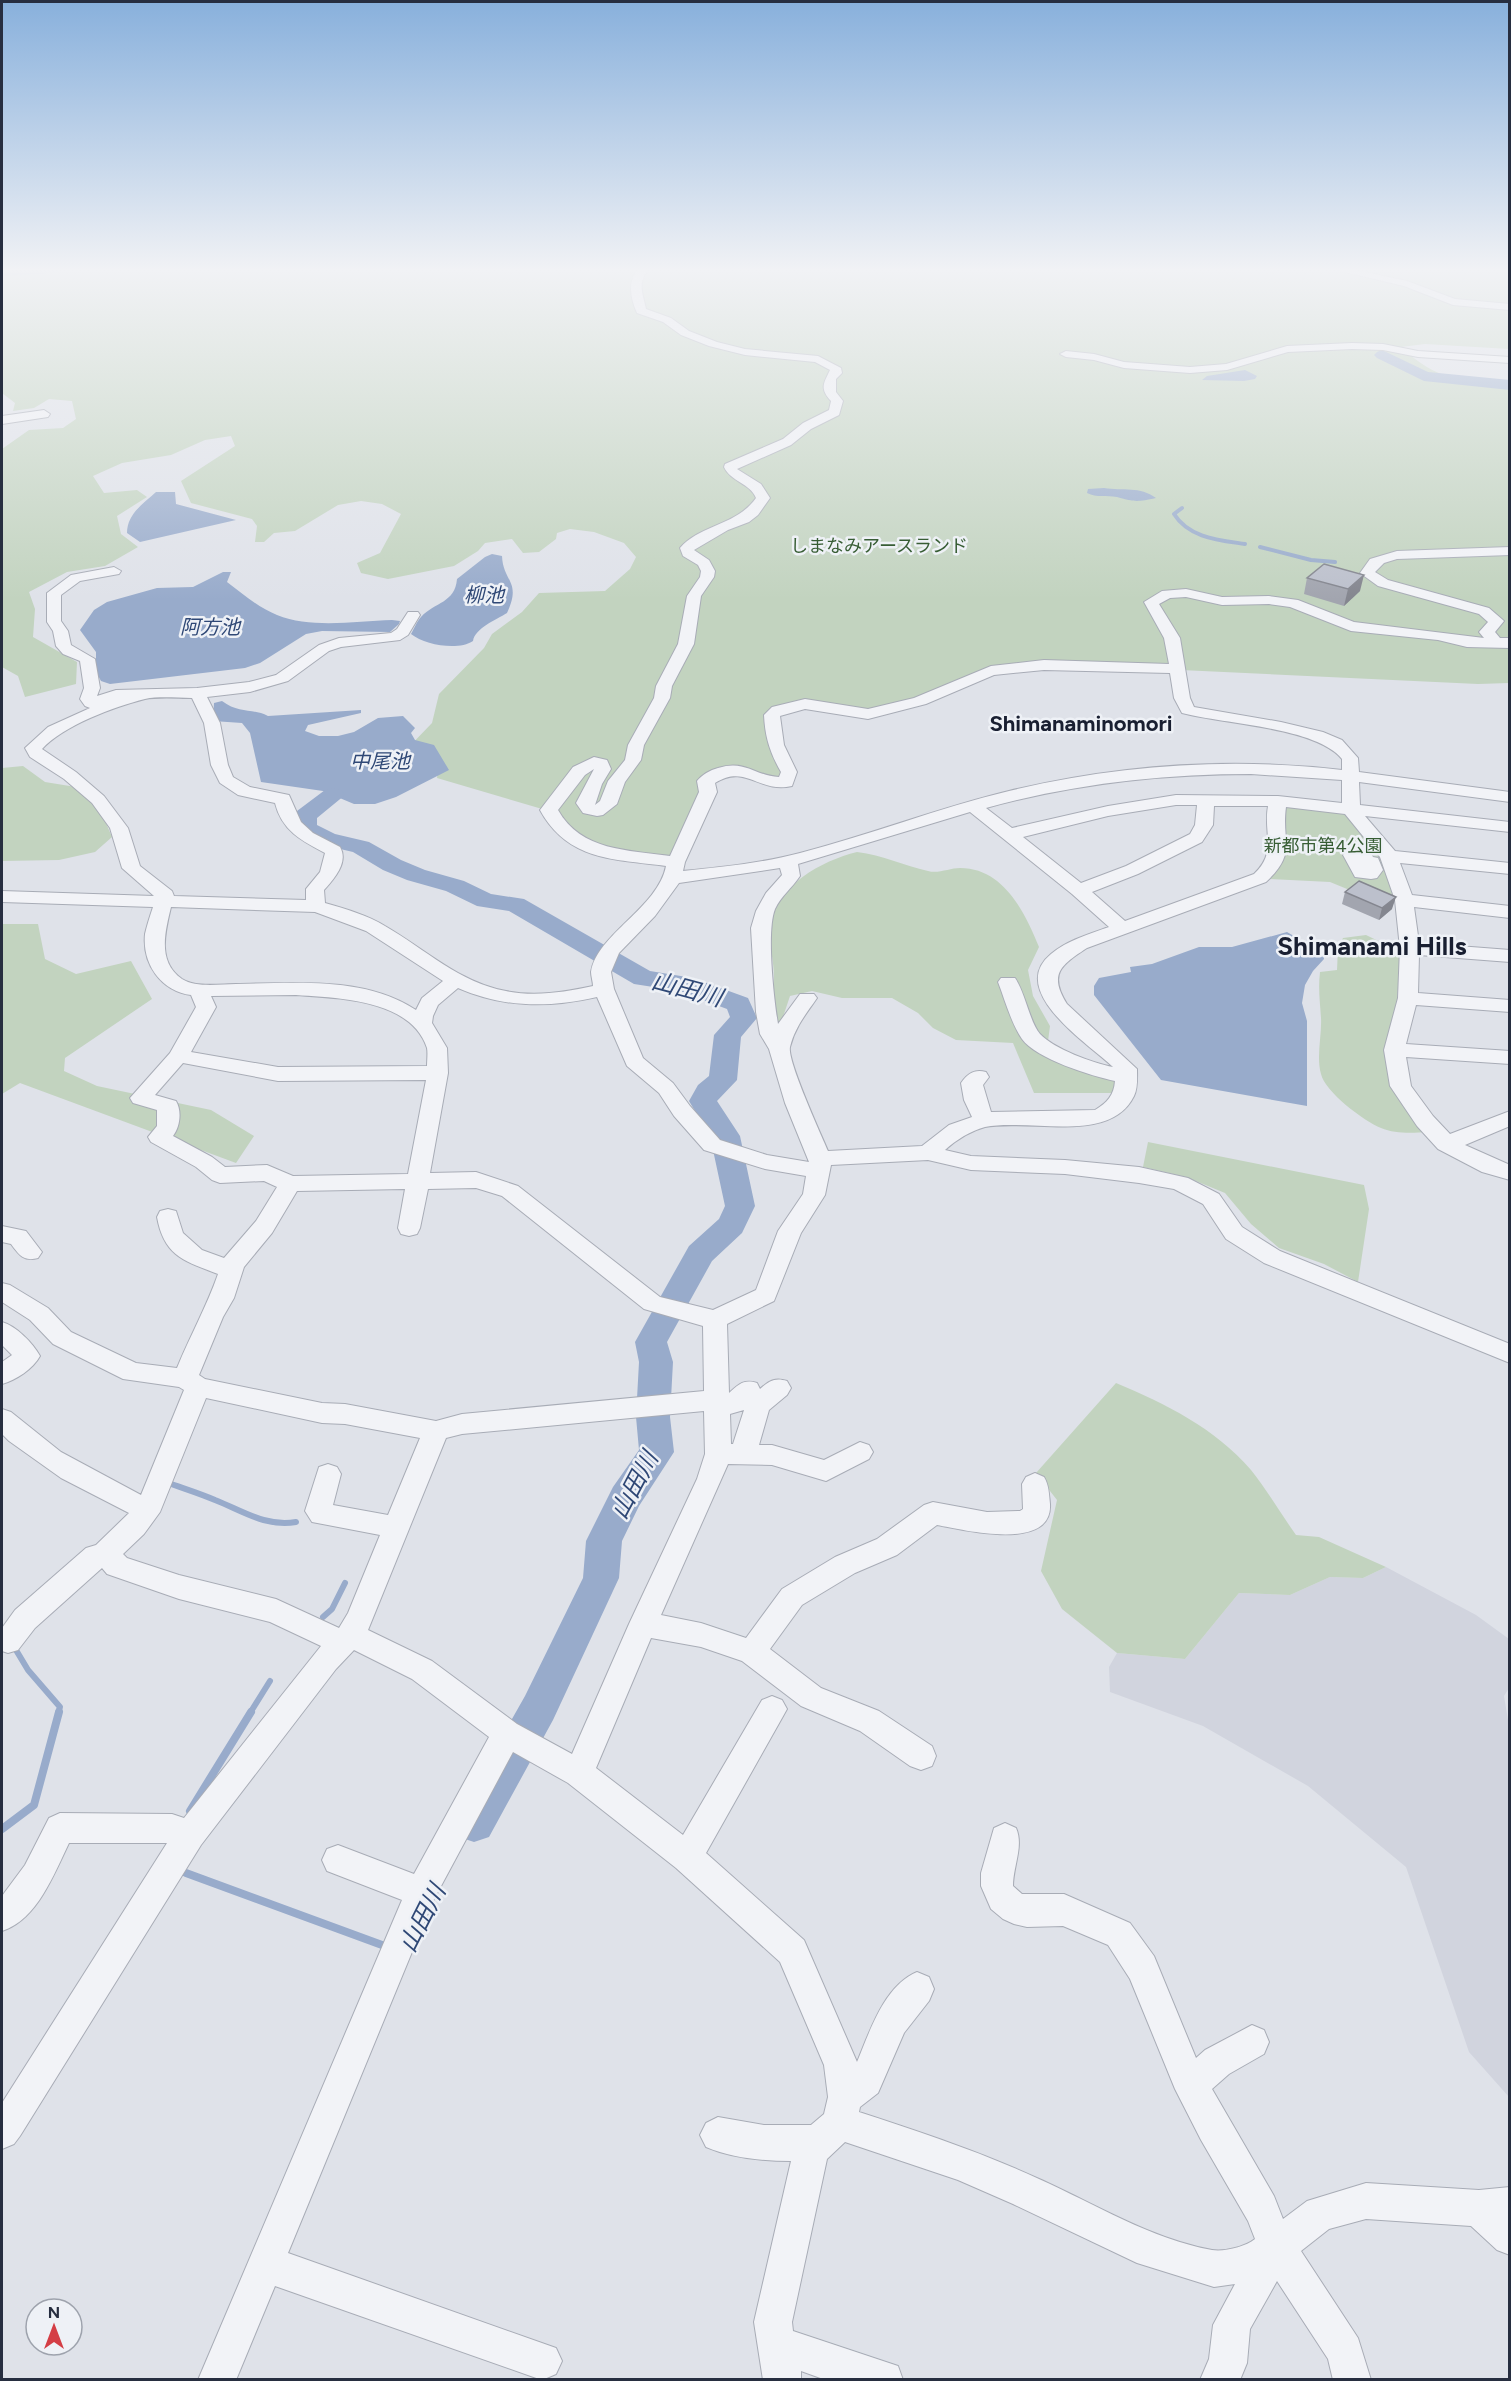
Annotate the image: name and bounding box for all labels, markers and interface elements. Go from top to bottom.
park label: しまなみアースランド [790,535,968,557]
water label: 柳池 [464,583,506,607]
water label: 阿方池 [180,615,242,639]
district label: Shimanaminomori [989,710,1173,737]
water label: 中尾池 [350,749,412,773]
park label: 新都市第4公園 [1263,835,1383,857]
district label: Shimanami Hills [1277,930,1467,962]
water label: 山田川 [648,966,728,1013]
water label: 山田川 [604,1444,665,1524]
water label: 山田川 [393,1877,453,1957]
north arrow [24,2297,84,2357]
text: N [48,2303,60,2322]

